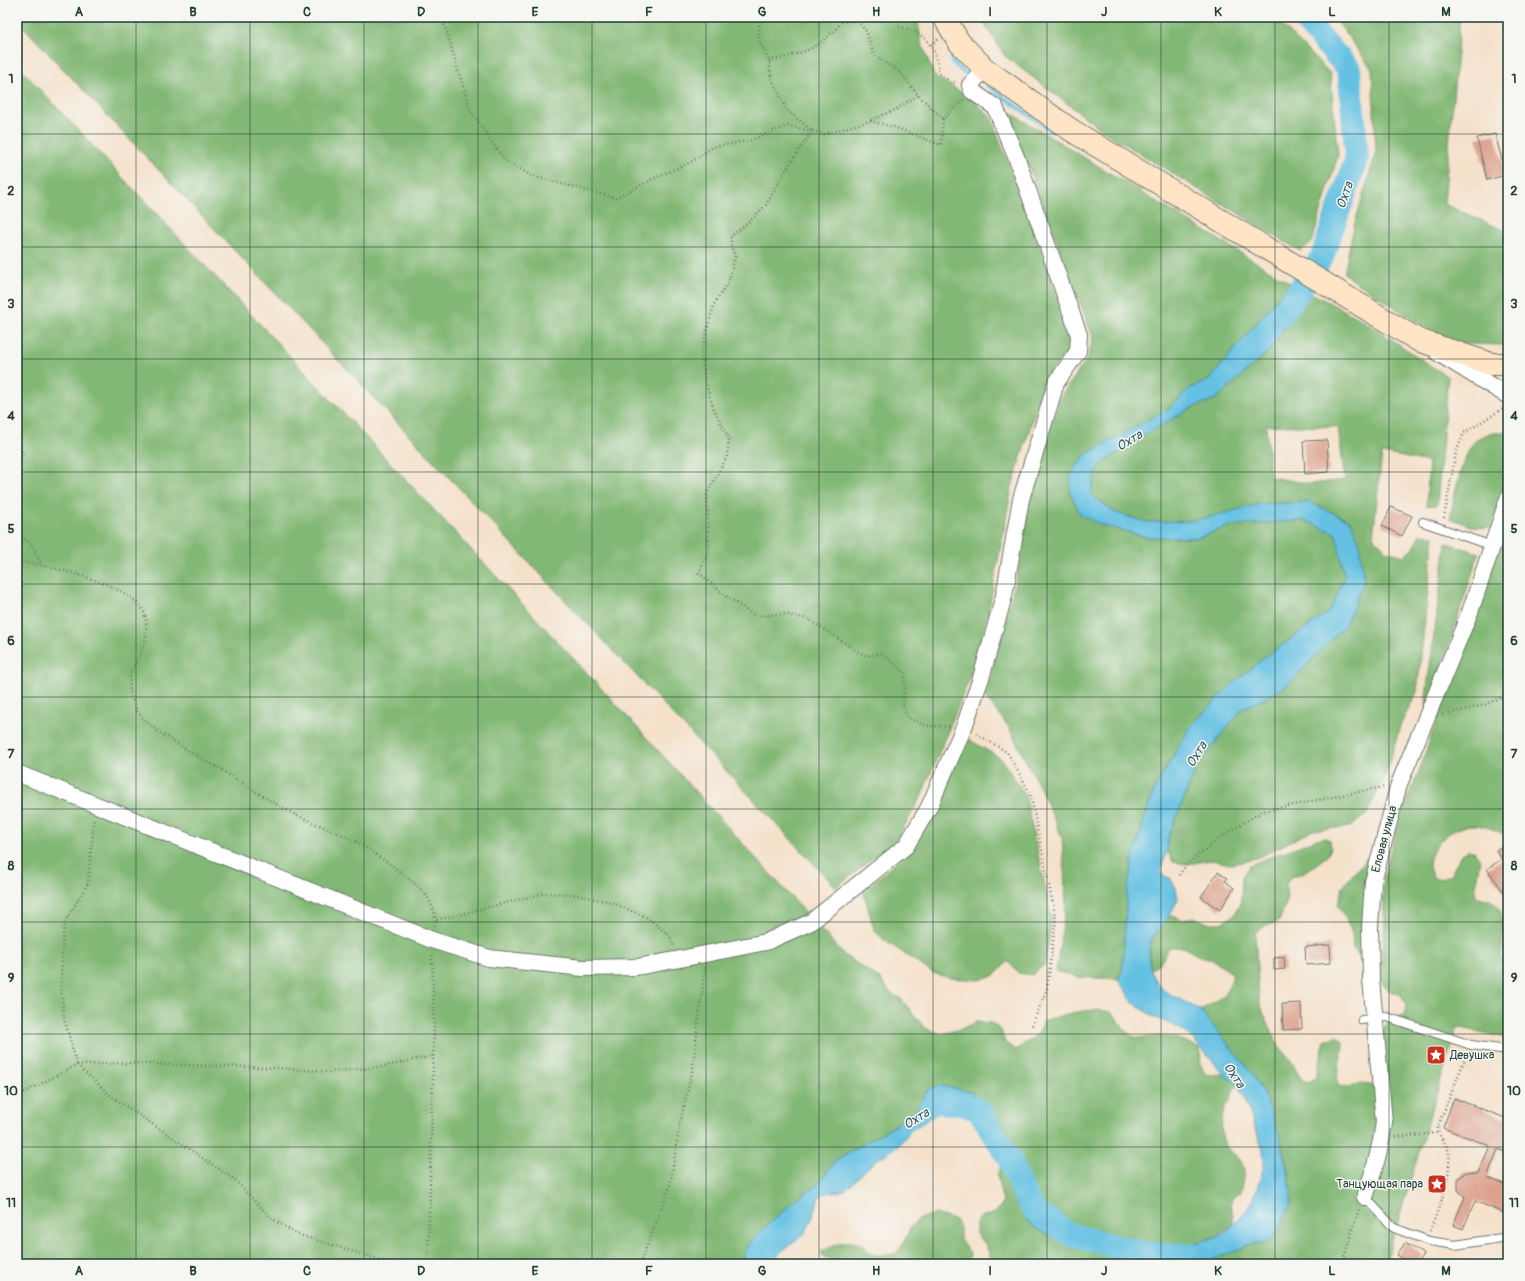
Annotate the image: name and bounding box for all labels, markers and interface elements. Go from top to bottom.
text: A [75,4,84,20]
text: B [189,4,197,20]
text: C [303,4,311,20]
text: D [417,4,425,20]
text: E [532,4,539,20]
text: F [645,4,653,20]
text: G [758,4,767,20]
text: H [872,4,880,20]
text: I [988,4,992,20]
text: J [1101,4,1107,20]
text: K [1214,4,1222,20]
text: L [1328,4,1336,20]
text: M [1441,4,1451,20]
text: 1 [8,71,14,87]
text: 1 [1511,71,1517,87]
water label: Охта [1333,179,1357,211]
text: 2 [7,183,15,199]
text: 2 [1510,183,1518,199]
text: 3 [7,296,15,312]
text: 3 [1510,296,1518,312]
text: 4 [7,408,15,424]
text: 4 [1510,408,1518,424]
water label: Охта [1114,426,1146,455]
text: 5 [7,521,15,537]
text: 5 [1510,521,1518,537]
text: 6 [7,633,15,649]
text: 6 [1510,633,1518,649]
water label: Охта [1183,738,1211,770]
text: 7 [8,746,15,762]
text: 7 [1511,746,1518,762]
street label: Еловая улица [1368,804,1401,874]
text: 8 [8,858,15,874]
text: 8 [1511,858,1518,874]
text: 9 [8,970,15,986]
text: 9 [1511,970,1518,986]
place icon: Девушка [1425,1044,1447,1066]
place label: Девушка [1449,1048,1495,1063]
water label: Охта [1220,1060,1249,1092]
text: 10 [4,1083,18,1099]
text: 10 [1507,1083,1521,1099]
water label: Охта [901,1104,933,1133]
place icon: Танцующая пара [1426,1173,1448,1195]
place label: Танцующая пара [1336,1177,1423,1192]
text: 11 [6,1195,16,1211]
text: 11 [1509,1195,1519,1211]
text: A [75,1263,84,1279]
text: B [189,1263,197,1279]
text: C [303,1263,311,1279]
text: D [417,1263,425,1279]
text: E [532,1263,539,1279]
text: F [645,1263,653,1279]
text: G [758,1263,767,1279]
text: H [872,1263,880,1279]
text: I [988,1263,992,1279]
text: J [1101,1263,1107,1279]
text: K [1214,1263,1222,1279]
text: L [1328,1263,1336,1279]
text: M [1441,1263,1451,1279]

